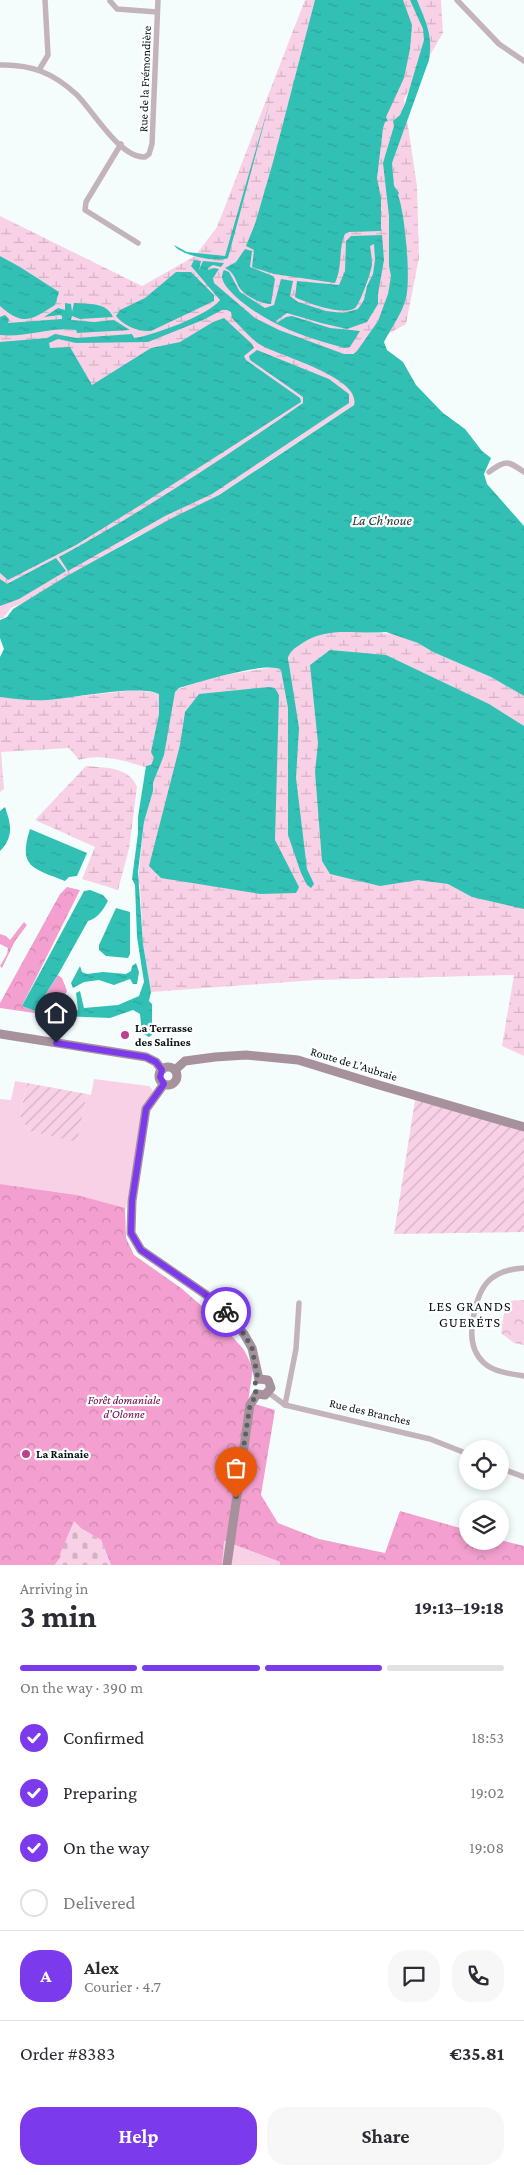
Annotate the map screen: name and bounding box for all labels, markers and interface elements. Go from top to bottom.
street label: Rue de la Frémondière [136,26,154,132]
water label: La Ch'noue [352,512,413,528]
pin [35,992,77,1043]
icon: home [42,999,70,1027]
place label: La Terrasse des Salines [135,1021,193,1049]
marker: La Terrasse des Salines [119,1029,131,1041]
street label: Route de L'Aubraie [309,1044,399,1084]
courier [201,1287,251,1337]
icon: bike [212,1298,240,1326]
district label: LES GRANDS GUERÉTS [428,1298,512,1330]
park label: Forêt domaniale d'Olonne [88,1393,161,1421]
street label: Rue des Branches [328,1396,412,1428]
map controls [459,1440,509,1550]
button: locate [459,1440,509,1490]
place label: La Rainaie [36,1447,89,1461]
pin [215,1447,257,1498]
marker: La Rainaie [20,1448,32,1460]
icon: bag [222,1454,250,1482]
button: layers [459,1500,509,1550]
text: Arriving in [20,1580,88,1597]
text: 19:13–19:18 [415,1597,504,1618]
text: 3 min [20,1598,97,1634]
text: On the way · 390 m [20,1679,143,1696]
icon: check [20,1724,48,1752]
text: Confirmed [63,1727,144,1748]
text: 18:53 [472,1729,504,1746]
icon: check [20,1779,48,1807]
text: Preparing [63,1782,137,1803]
text: 19:02 [470,1784,504,1801]
icon: check [20,1834,48,1862]
text: On the way [63,1837,149,1858]
text: 19:08 [469,1839,504,1856]
text: Delivered [63,1892,136,1913]
button: chat [388,1950,440,2002]
button: phone [452,1950,504,2002]
text: Alex [84,1957,119,1978]
text: A [40,1965,52,1986]
text: Courier · 4.7 [84,1978,161,1995]
text: Order #8383 [20,2043,115,2064]
text: €35.81 [450,2043,504,2064]
button: Help [20,2107,257,2165]
button: Share [267,2107,504,2165]

